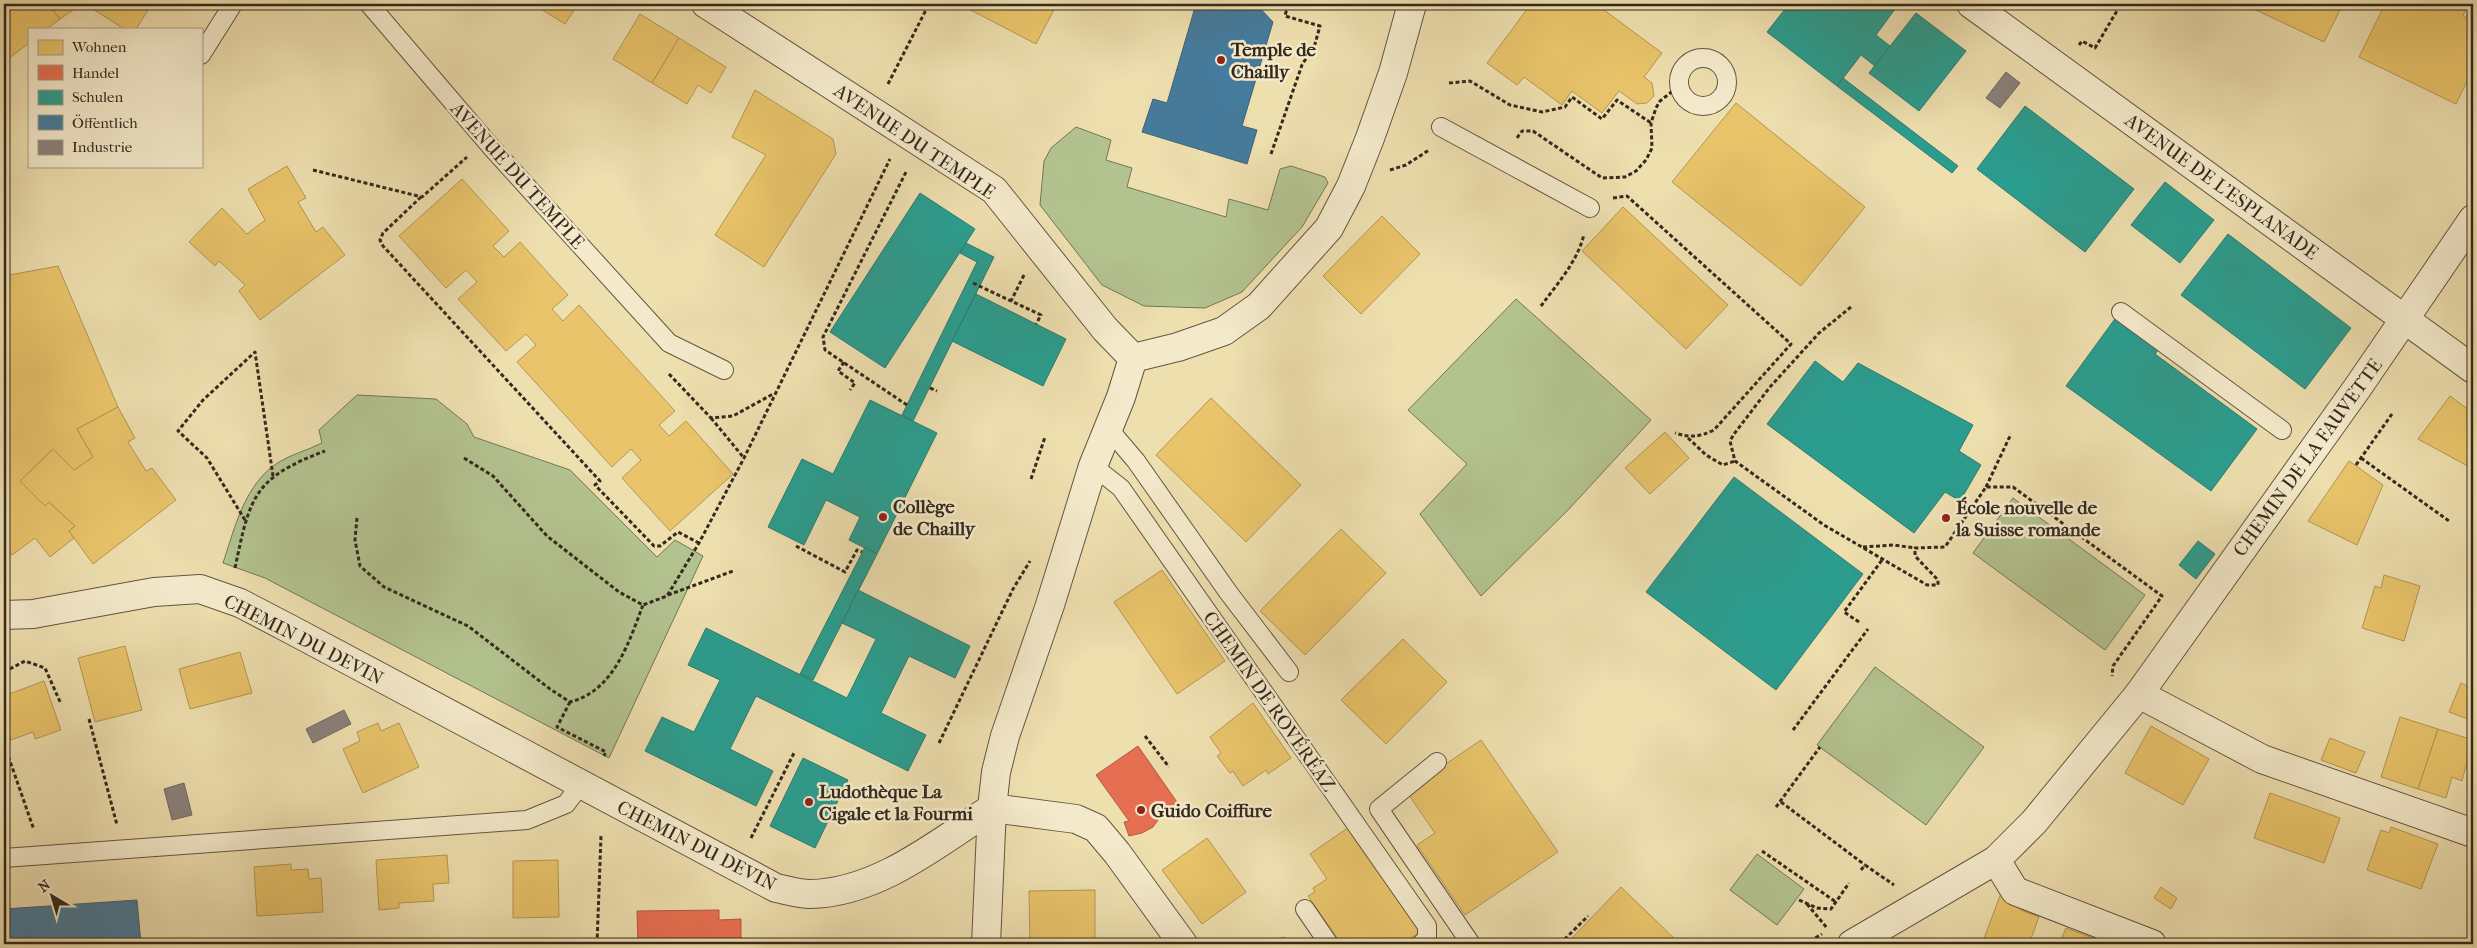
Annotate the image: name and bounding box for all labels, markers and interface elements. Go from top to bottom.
legend [28,28,202,168]
text: Wohnen [71,38,127,56]
place label: Temple de Chailly [1230,39,1316,83]
marker: Temple de Chailly [1215,54,1227,66]
text: Handel [72,64,119,82]
street label: AVENUE DU TEMPLE [829,79,999,204]
text: Schulen [72,88,123,106]
street label: AVENUE DU TEMPLE [445,97,589,254]
street label: AVENUE DE L'ESPLANADE [2120,109,2323,265]
text: Öffentlich [72,114,138,132]
text: Industrie [72,138,133,156]
street label: CHEMIN DE LA FAUVETTE [2229,354,2387,561]
place label: Collège de Chailly [893,496,976,540]
place label: École nouvelle de la Suisse romande [1955,496,2101,541]
marker: Collège de Chailly [877,511,889,523]
marker: École nouvelle de la Suisse romande [1940,512,1952,524]
street label: CHEMIN DU DEVIN [220,590,387,690]
street label: CHEMIN DE ROVÉRÉAZ [1199,607,1340,796]
place label: Ludothèque La Cigale et la Fourmi [819,781,973,825]
street label: CHEMIN DU DEVIN [613,796,780,896]
marker: Ludothèque La Cigale et la Fourmi [803,796,815,808]
place label: Guido Coiffure [1151,800,1273,822]
marker: Guido Coiffure [1135,804,1147,816]
north arrow [28,870,78,920]
text: N [35,876,54,896]

